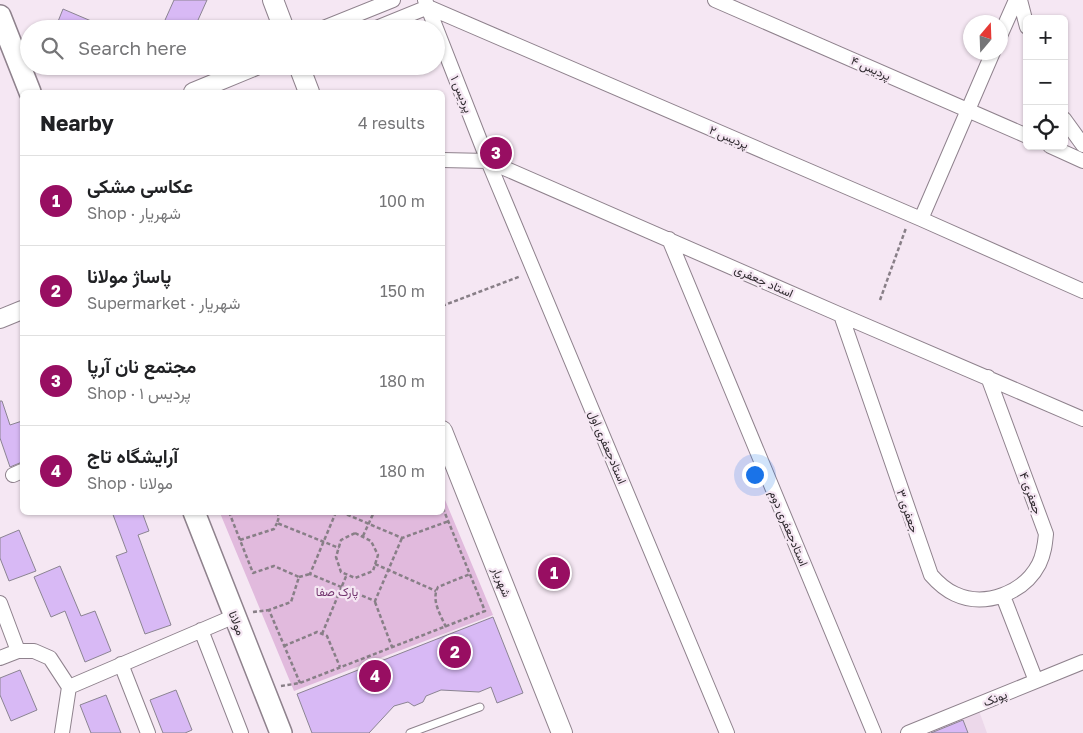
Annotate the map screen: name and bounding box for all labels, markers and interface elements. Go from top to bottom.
north arrow [963,15,1008,60]
map controls [1023,15,1068,150]
button: + [1023,15,1068,60]
search box [20,20,445,75]
icon: search [38,34,66,62]
text: Search here [78,36,187,59]
street label: پردیس ۴ [848,53,893,84]
button: − [1023,60,1068,105]
street label: پردیس ۱ [447,73,476,115]
button: locate [1023,105,1068,150]
text: Nearby [40,110,114,136]
text: 4 results [358,113,425,133]
street label: پردیس ۲ [707,122,751,153]
pin: 3 [480,134,512,172]
text: عکاسی مشکی [87,174,193,197]
text: 1 [52,191,60,211]
text: 100 m [379,191,425,211]
text: Shop · شهریار [87,203,181,223]
street label: استاد جعفری [732,261,796,302]
text: پاساژ مولانا [87,264,171,287]
text: 2 [51,281,61,301]
text: 150 m [380,281,425,301]
text: Supermarket · شهریار [87,293,240,313]
text: مجتمع نان آرپا [87,354,196,377]
text: 3 [51,371,61,391]
text: 180 m [379,371,425,391]
text: Shop · پردیس ۱ [87,383,191,403]
street label: استادجعفری اول [585,408,630,486]
text: آرایشگاه تاج [87,444,178,467]
text: 4 [51,461,61,481]
text: 180 m [379,461,425,481]
your location [742,462,768,488]
street label: جعفری ۴ [1016,470,1046,517]
text: Shop · مولانا [87,473,173,493]
street label: جعفری ۳ [893,487,922,535]
street label: استادجعفری دوم [765,488,812,569]
pin: 1 [538,554,570,592]
street label: شهریار [488,564,515,600]
park label: پارک صفا [316,584,359,600]
street label: مولانا [225,609,249,638]
pin: 2 [439,633,471,671]
pin: 4 [359,657,391,695]
street label: پونک [981,686,1010,710]

